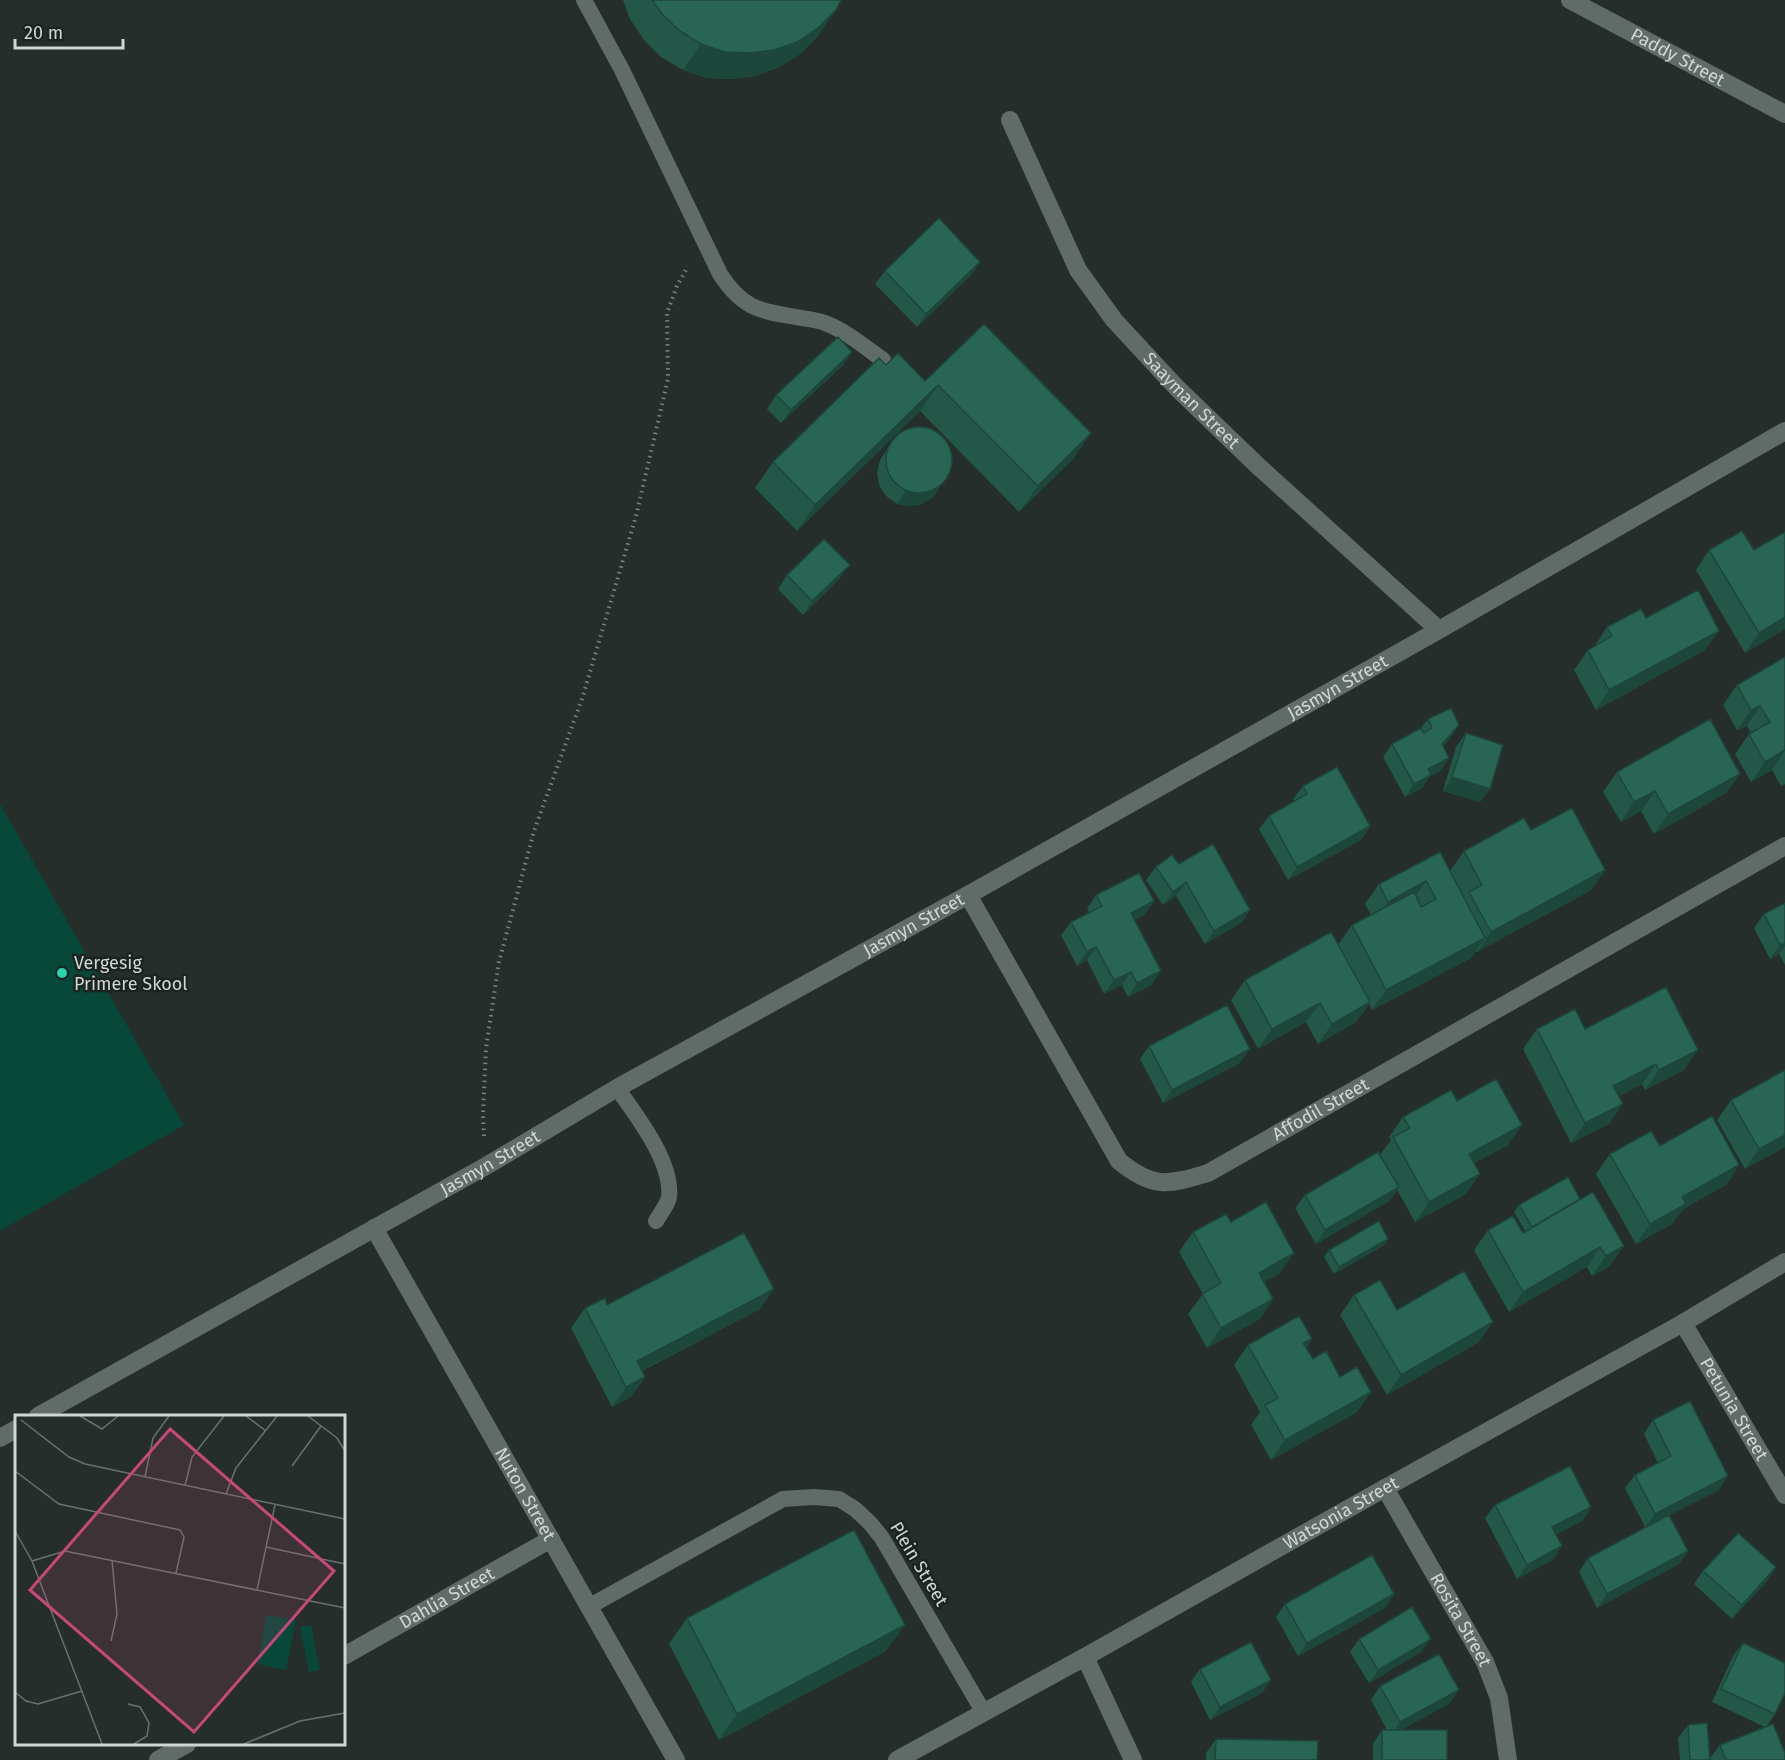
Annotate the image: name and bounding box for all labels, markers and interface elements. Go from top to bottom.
scale bar [15,12,123,50]
text: 20 m [24,22,63,44]
street label: Paddy Street [1627,23,1729,91]
street label: Saayman Street [1139,348,1245,454]
street label: Jasmyn Street [1283,650,1392,724]
street label: Jasmyn Street [859,888,968,962]
place label: Vergesig Primere Skool [74,952,188,995]
marker: Vergesig Primere Skool [55,966,69,980]
street label: Affodil Street [1268,1073,1373,1145]
street label: Jasmyn Street [436,1125,544,1200]
street label: Petunia Street [1695,1354,1773,1465]
inset map [15,1415,345,1745]
street label: Nuton Street [490,1444,560,1545]
street label: Watsonia Street [1279,1472,1403,1554]
street label: Plein Street [885,1518,953,1611]
street label: Dahlia Street [395,1562,499,1633]
street label: Rosita Street [1425,1569,1497,1670]

